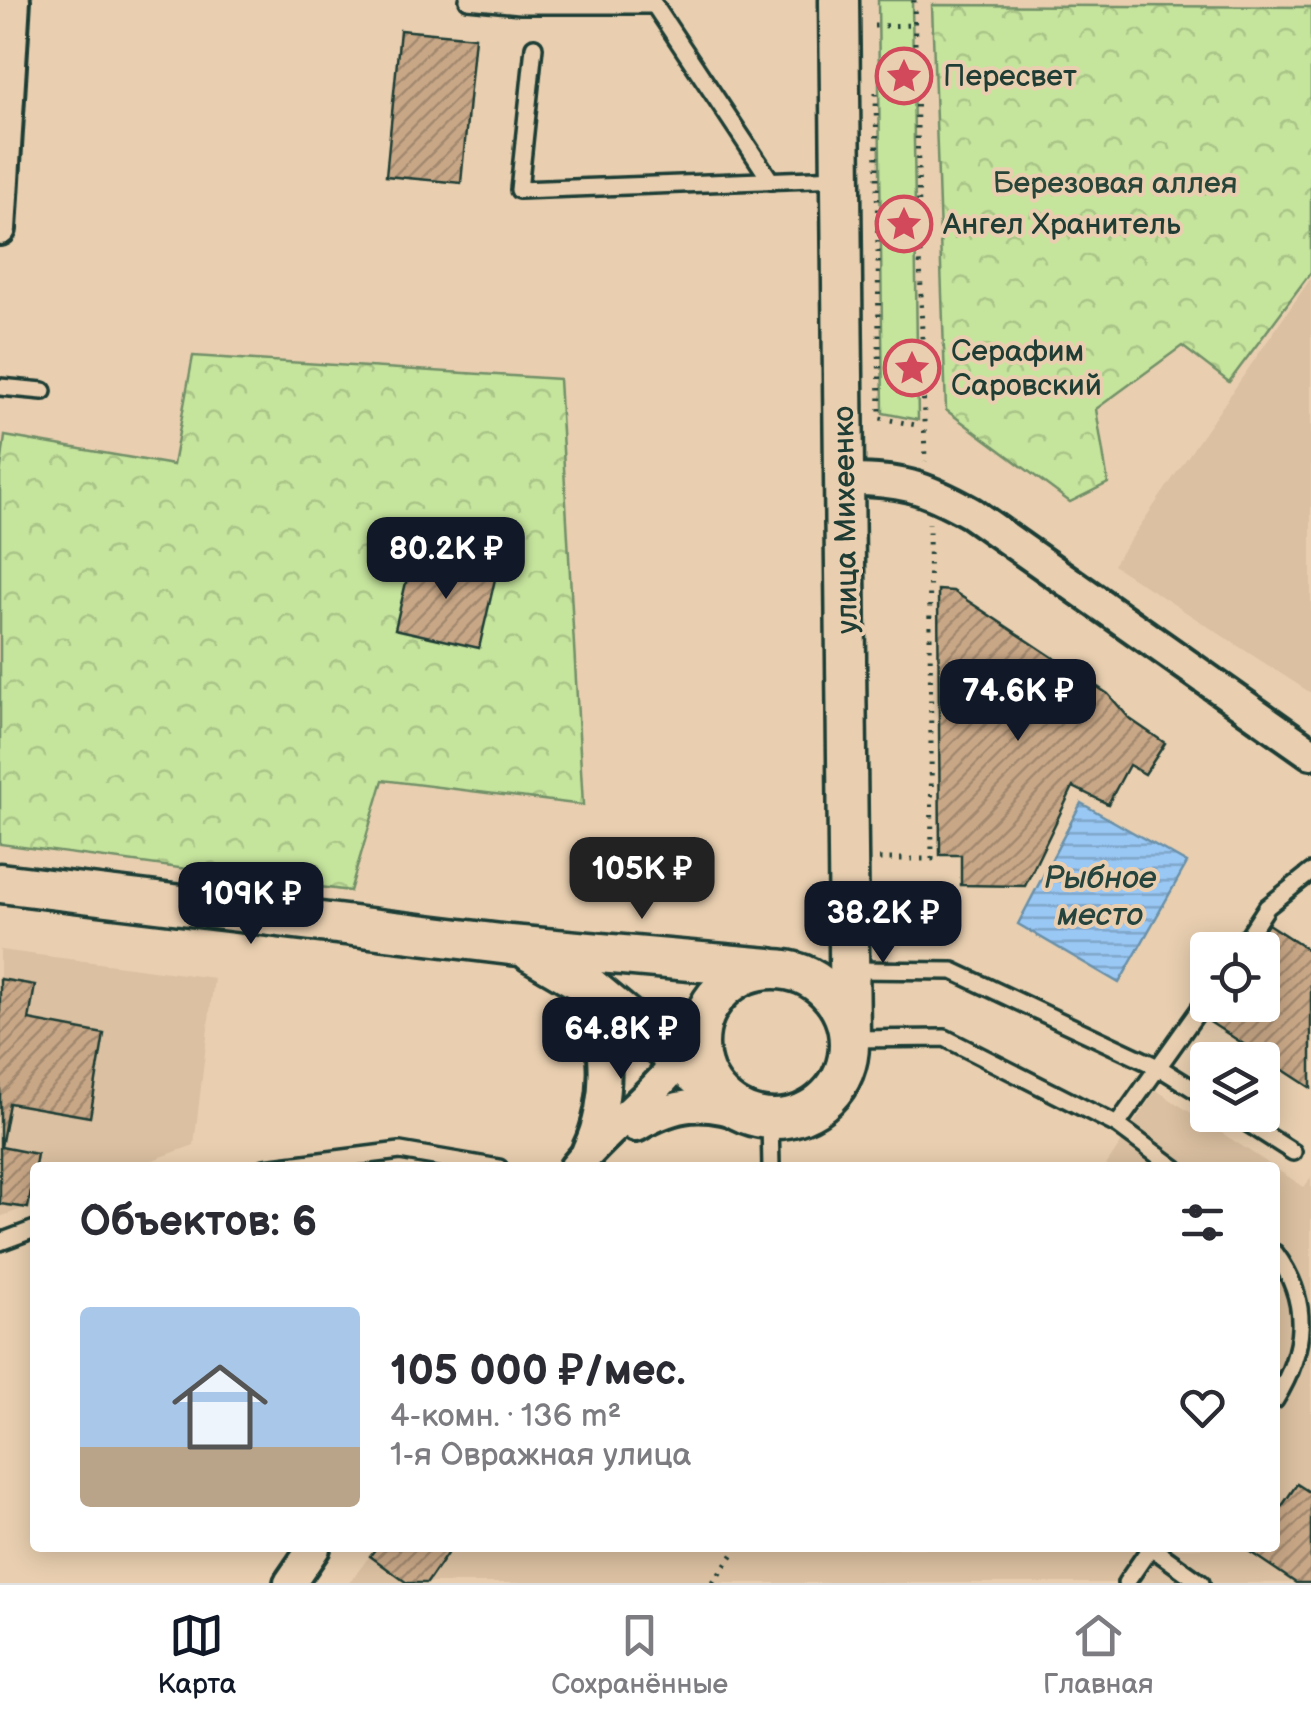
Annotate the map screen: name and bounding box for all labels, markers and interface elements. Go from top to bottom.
place icon: Пересвет [874,46,934,106]
place label: Пересвет [943,59,1077,95]
park label: Березовая аллея [993,166,1237,202]
place icon: Ангел Хранитель [874,194,934,254]
place label: Ангел Хранитель [942,207,1181,243]
place label: Серафим Саровский [951,334,1102,404]
place icon: Серафим Саровский [882,338,942,398]
street label: улица Михеенко [826,406,866,634]
pin: 80.2K ₽ [354,517,538,602]
text: 80.2K ₽ [389,530,503,569]
pin: 74.6K ₽ [926,659,1110,744]
text: 74.6K ₽ [962,672,1074,711]
pin: 105K ₽ [561,837,723,922]
text: 105K ₽ [592,850,692,889]
water label: Рыбное место [1043,859,1157,935]
pin: 109K ₽ [170,862,332,947]
text: 109K ₽ [200,875,302,914]
pin: 38.2K ₽ [791,881,975,966]
text: 38.2K ₽ [826,894,940,933]
map controls [1190,932,1280,1132]
button: locate [1190,932,1280,1022]
pin: 64.8K ₽ [529,997,713,1082]
text: 64.8K ₽ [564,1010,678,1049]
button: layers [1190,1042,1280,1132]
icon: filters [1175,1195,1230,1250]
text: Объектов: 6 [80,1197,317,1248]
text: 105 000 ₽/мес. [390,1346,686,1397]
icon: home [160,1347,280,1467]
icon: heart [1175,1380,1230,1435]
text: 4-комн. · 136 m² [390,1397,621,1436]
text: 1-я Овражная улица [390,1436,691,1475]
tab: Карта [157,1608,236,1701]
tab: Сохранённые [551,1608,728,1701]
tab: Главная [1043,1608,1154,1701]

